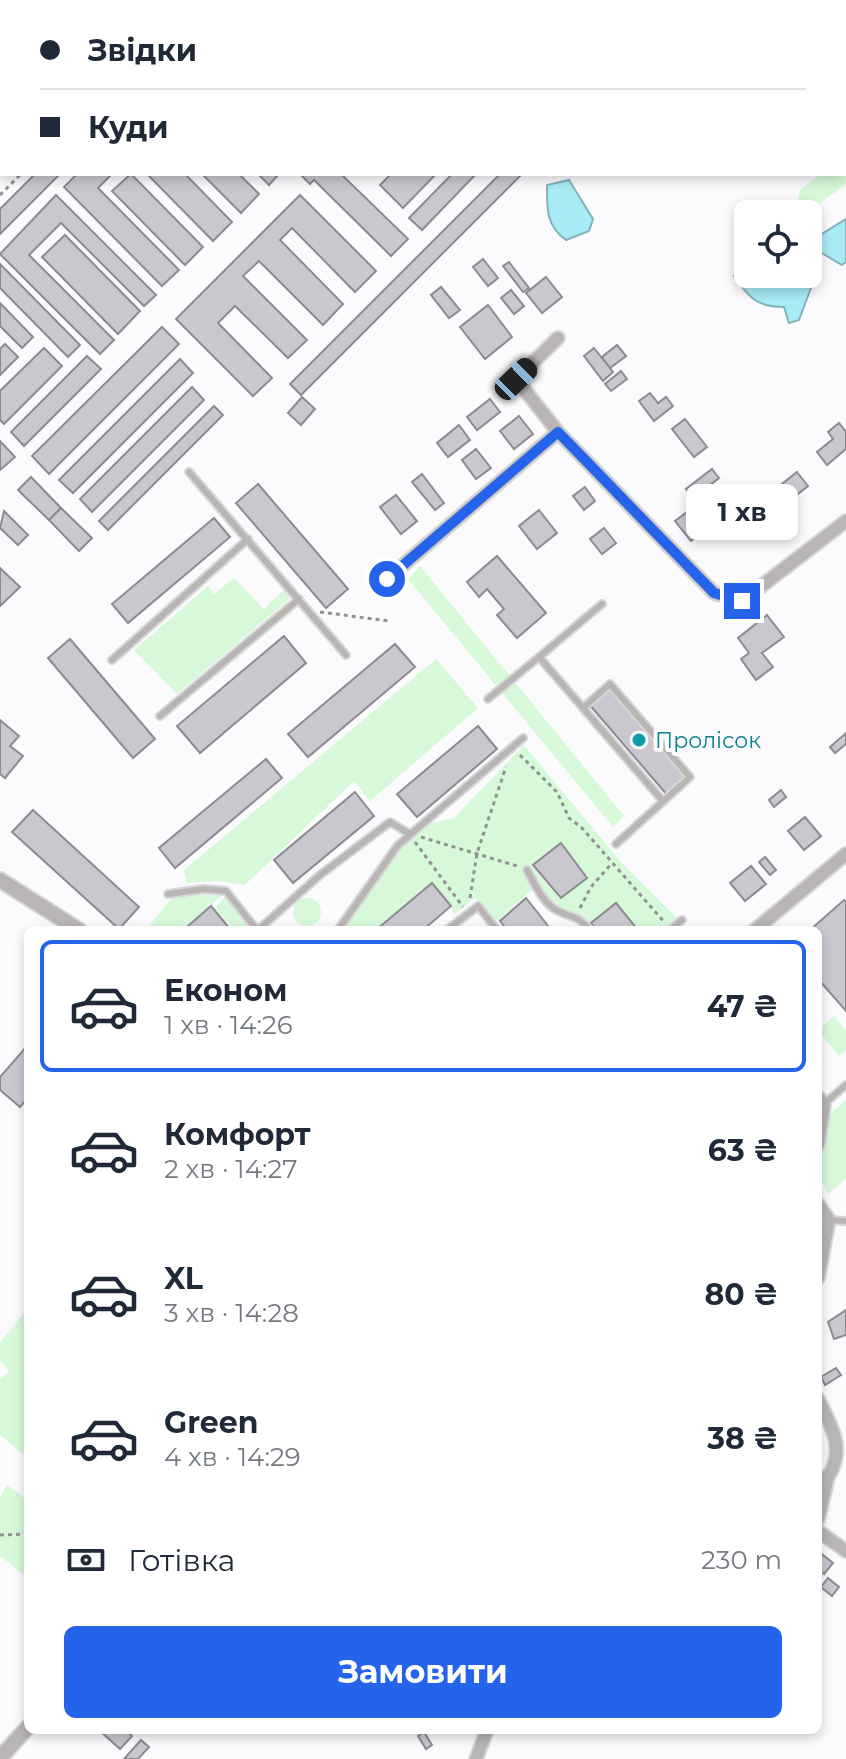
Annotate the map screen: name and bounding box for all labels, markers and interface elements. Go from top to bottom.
text: Звідки [88,32,197,69]
text: Куди [88,109,169,146]
map controls [734,200,822,288]
button: locate [734,200,822,288]
car [490,354,542,404]
callout: 1 хв [686,485,798,541]
text: 1 хв [717,496,767,528]
route start [369,561,405,597]
route end [724,583,760,619]
place label: Пролісок [655,727,761,754]
marker: Пролісок [630,731,648,749]
icon: car [68,970,140,1042]
text: Економ [164,972,288,1009]
text: 47 ₴ [707,988,778,1025]
text: 1 хв · 14:26 [164,1009,293,1041]
icon: car [68,1114,140,1186]
text: Комфорт [164,1116,311,1153]
text: 63 ₴ [708,1132,778,1169]
text: 2 хв · 14:27 [164,1153,298,1185]
icon: car [68,1258,140,1330]
text: XL [164,1260,203,1297]
text: 80 ₴ [705,1276,778,1313]
text: 3 хв · 14:28 [164,1297,299,1329]
icon: car [68,1402,140,1474]
text: Green [164,1404,258,1441]
text: 38 ₴ [707,1420,778,1457]
text: 4 хв · 14:29 [164,1441,301,1473]
icon: cash [64,1538,108,1582]
text: Готівка [128,1542,235,1579]
text: 230 m [701,1544,782,1576]
button: Замовити [64,1626,782,1718]

